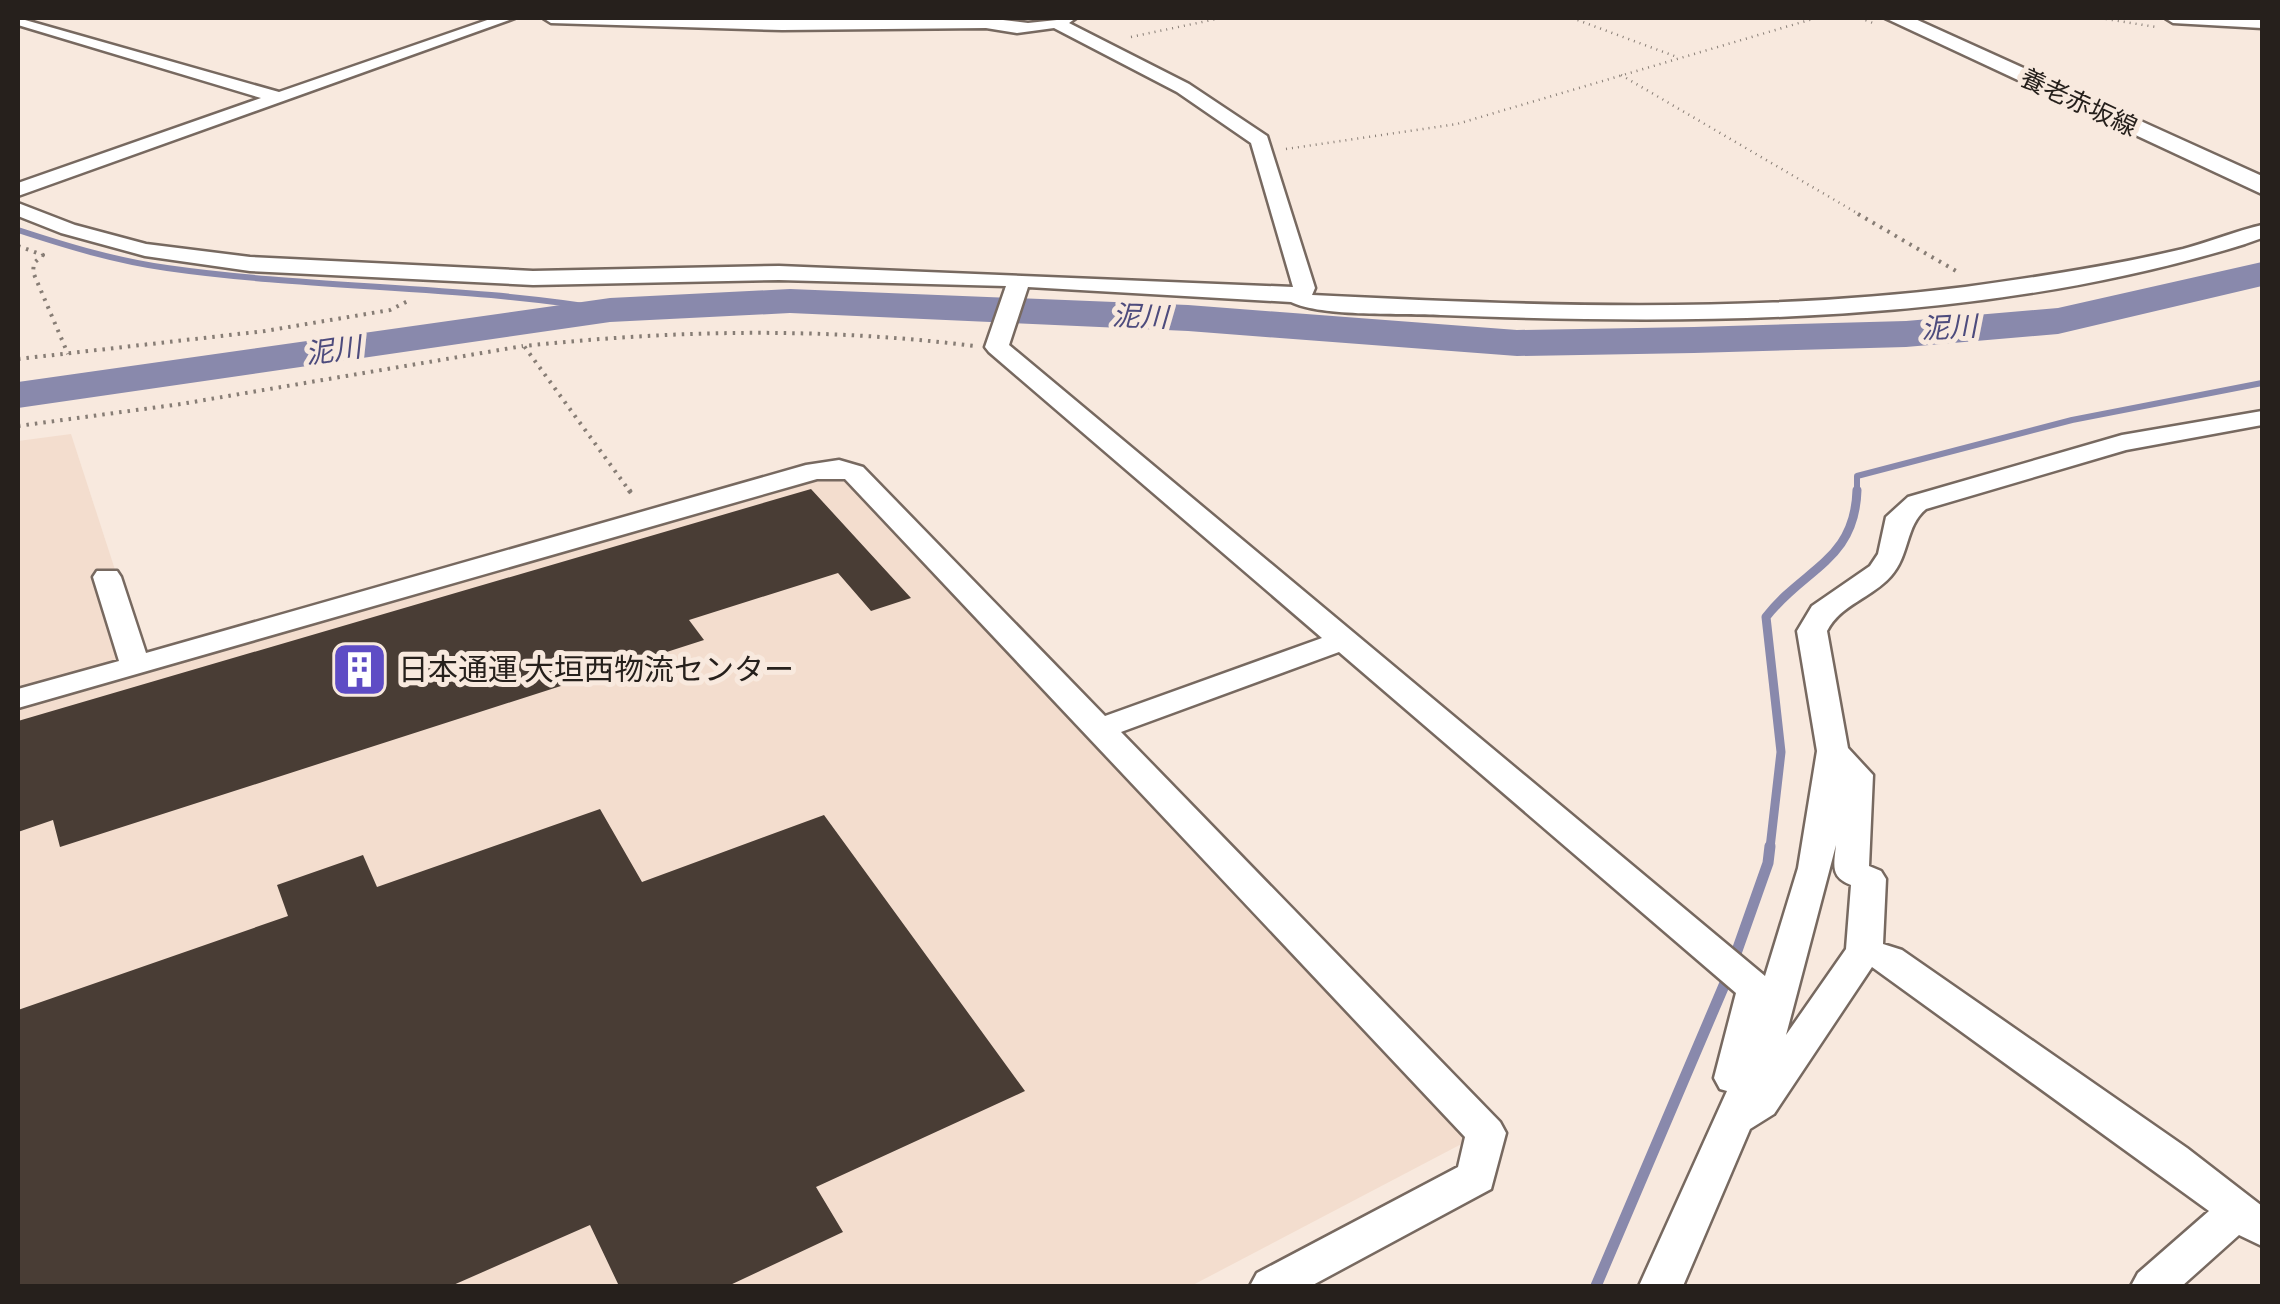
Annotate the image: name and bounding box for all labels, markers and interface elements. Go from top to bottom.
street label: 養老赤坂線 [2016,61,2142,141]
water label: 泥川 [1111,297,1172,333]
water label: 泥川 [1920,307,1981,344]
water label: 泥川 [303,328,366,370]
building icon: 日本通運 大垣西物流センター [329,640,389,700]
place label: 日本通運 大垣西物流センター [398,650,794,686]

